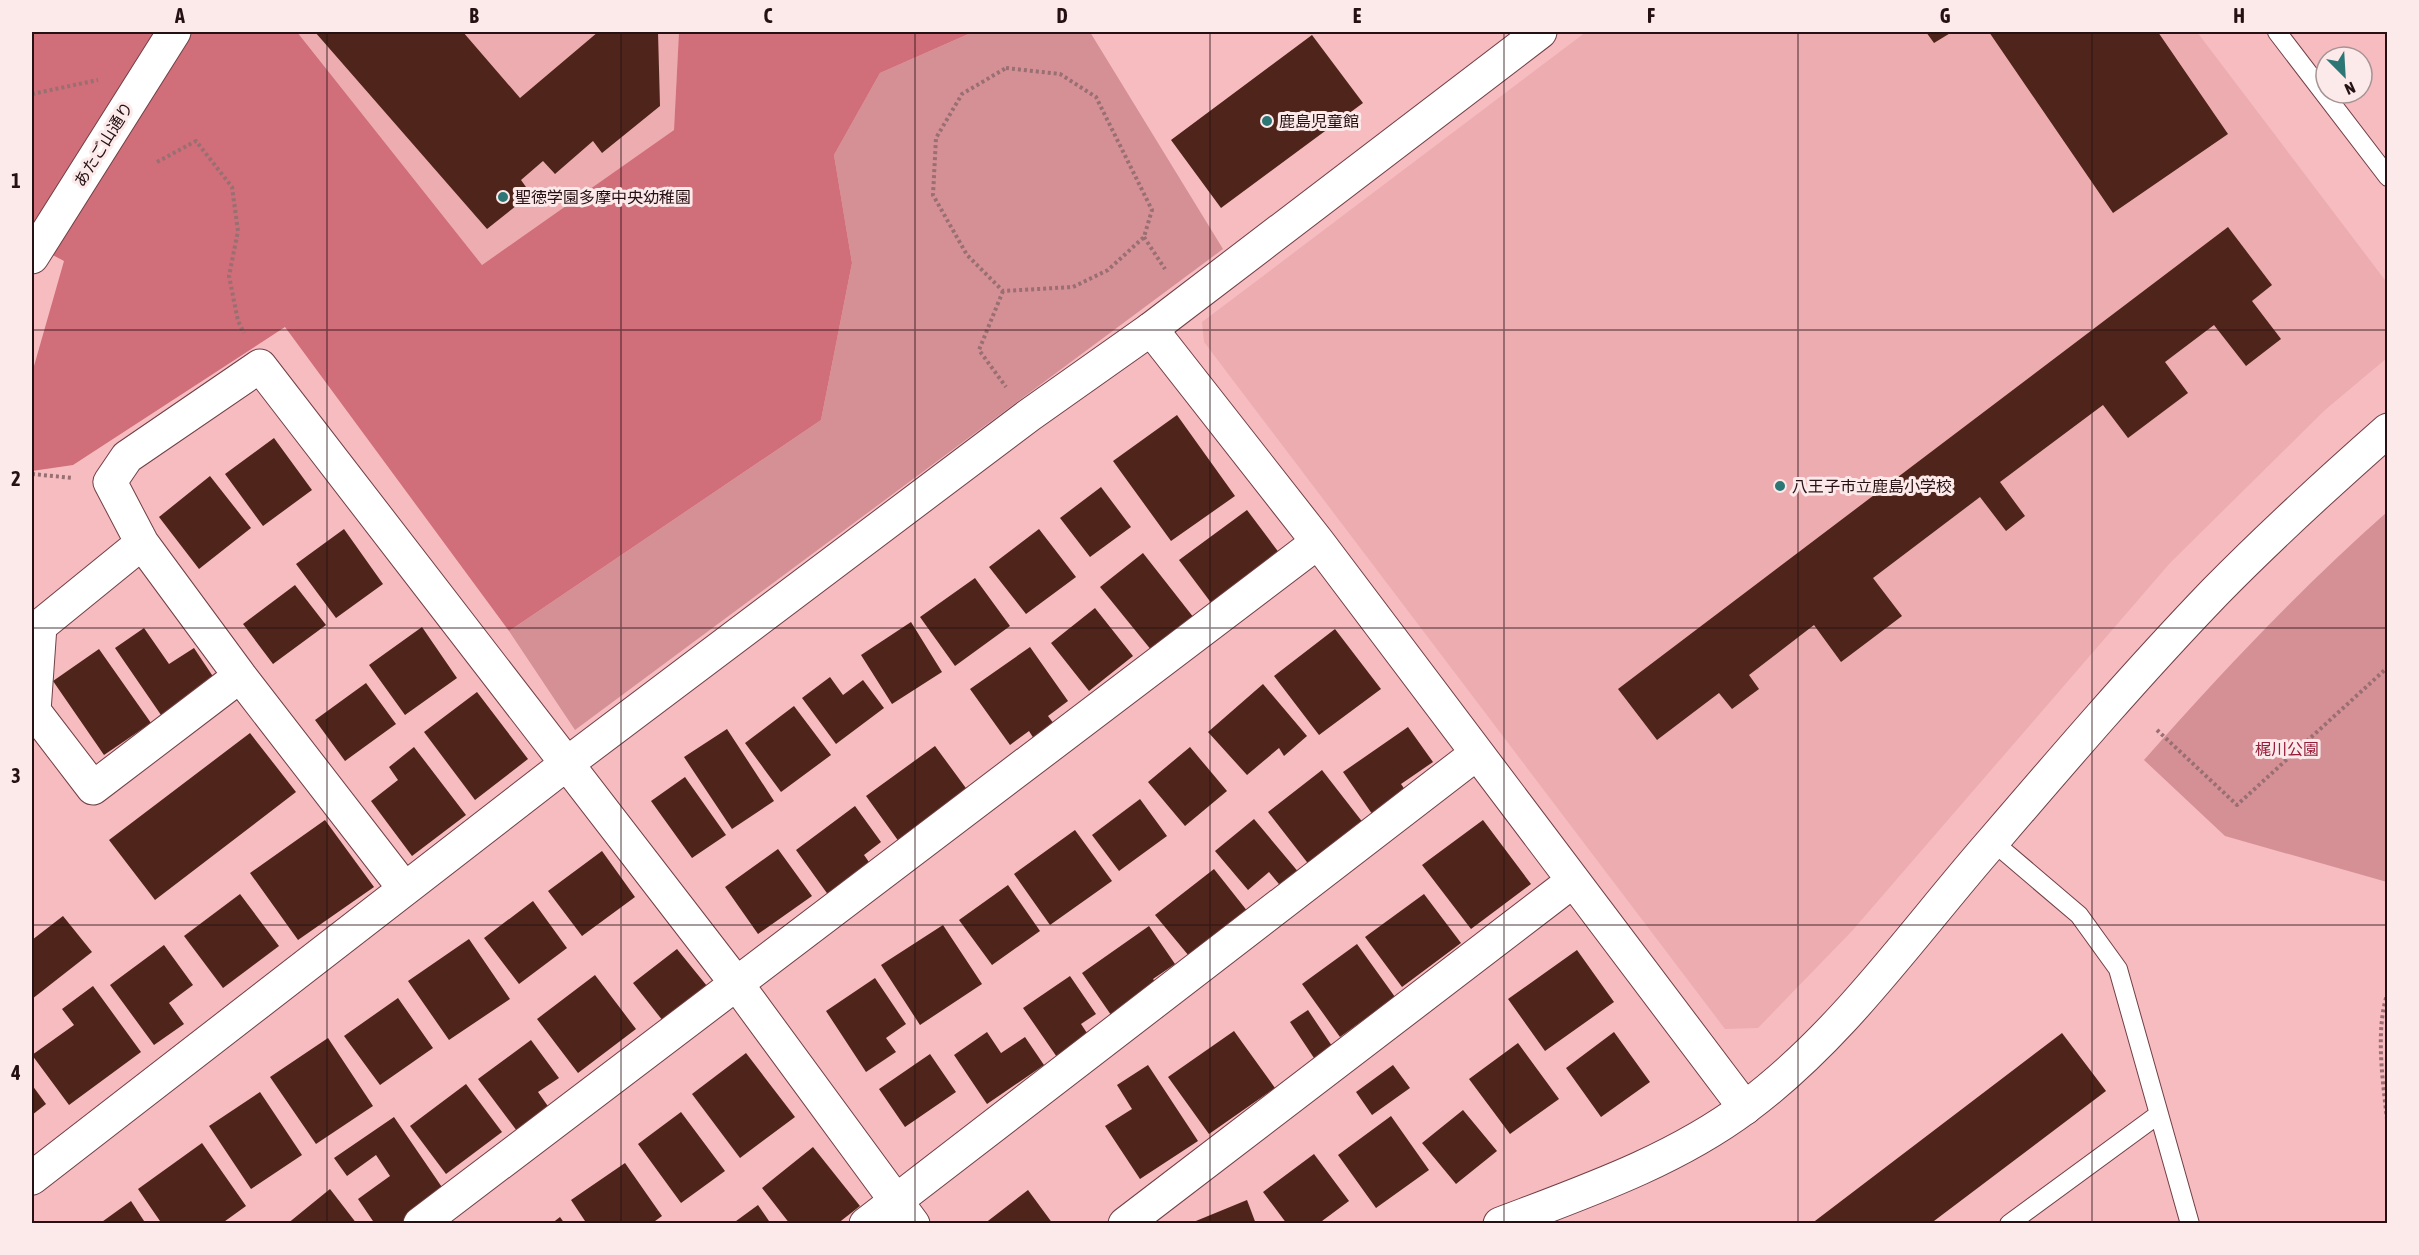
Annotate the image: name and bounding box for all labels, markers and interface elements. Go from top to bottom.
text: A [174,4,185,27]
text: B [469,4,479,27]
text: C [764,4,773,27]
text: D [1056,4,1068,27]
text: E [1353,4,1362,27]
text: F [1647,4,1655,27]
text: G [1940,4,1951,27]
text: H [2233,4,2245,27]
north arrow [2314,45,2374,105]
text: N [2342,79,2358,99]
street label: あたご山通り [70,99,136,189]
place label: 鹿島児童館 [1279,112,1359,130]
marker: 鹿島児童館 [1260,114,1274,128]
text: 1 [11,169,21,192]
place label: 聖徳学園多摩中央幼稚園 [515,188,691,206]
marker: 聖徳学園多摩中央幼稚園 [496,190,510,204]
text: 2 [11,467,21,490]
place label: 八王子市立鹿島小学校 [1792,477,1952,495]
marker: 八王子市立鹿島小学校 [1773,479,1787,493]
park label: 梶川公園 [2255,740,2319,758]
text: 3 [11,764,21,787]
text: 4 [10,1061,21,1084]

